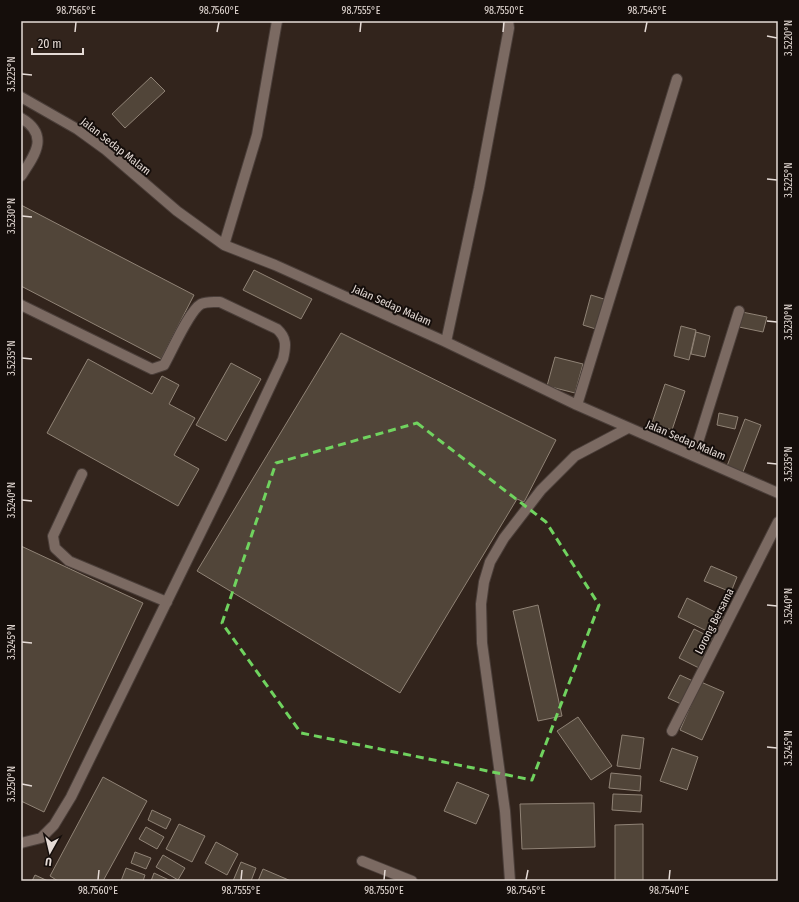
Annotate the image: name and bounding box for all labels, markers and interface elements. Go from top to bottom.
text: 98.7565°E [56,5,96,17]
text: 98.7560°E [199,5,239,17]
text: 98.7555°E [342,5,381,17]
text: 98.7550°E [484,5,524,17]
text: 98.7545°E [627,5,667,17]
text: 3.5220°N [783,20,795,56]
scale bar [32,30,83,56]
text: 20 m [38,37,62,51]
text: 3.5225°N [6,56,18,92]
street label: Jalan Sedap Malam [78,115,153,178]
text: 3.5225°N [783,162,795,198]
text: 3.5230°N [6,198,18,234]
street label: Jalan Sedap Malam [350,282,433,329]
text: 3.5230°N [783,304,795,340]
text: 3.5235°N [6,340,18,376]
street label: Jalan Sedap Malam [644,418,728,463]
text: 3.5235°N [783,446,795,482]
text: 3.5240°N [6,482,18,518]
street label: Lorong Bersama [692,586,737,656]
text: 3.5240°N [783,588,795,624]
text: 3.5245°N [6,624,18,660]
text: 3.5245°N [783,730,795,766]
text: 3.5250°N [6,766,18,802]
north arrow [30,832,70,872]
text: U [45,855,53,868]
text: 98.7560°E [78,885,118,897]
text: 98.7555°E [222,885,261,897]
text: 98.7550°E [364,885,404,897]
text: 98.7545°E [506,885,546,897]
text: 98.7540°E [649,885,689,897]

